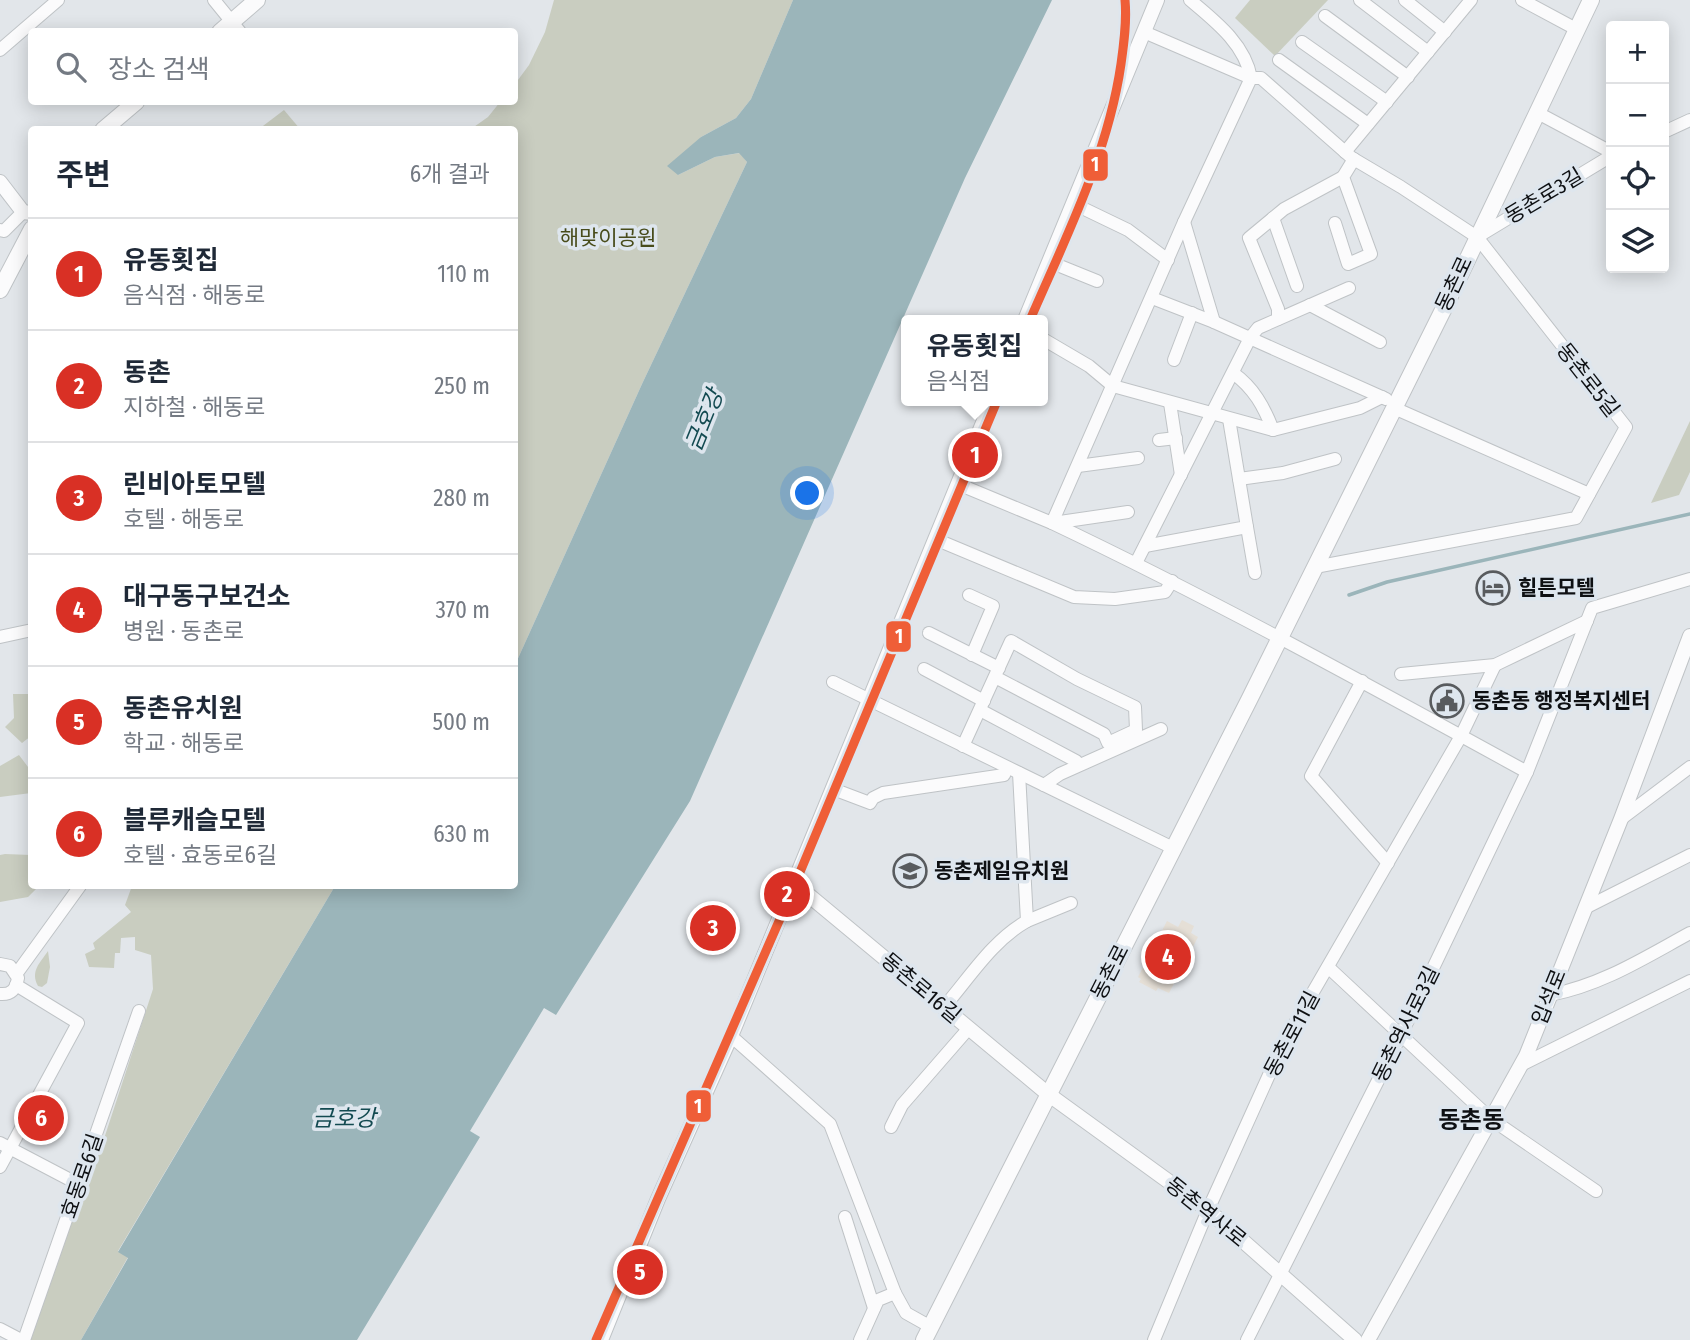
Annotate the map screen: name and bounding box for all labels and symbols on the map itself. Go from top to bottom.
line badge: 1 [1082,148,1109,182]
text: 1 [1091,153,1099,176]
street label: 동촌로3길 [1500,163,1588,229]
park label: 해맞이공원 [560,225,656,251]
street label: 동촌로 [1430,252,1478,316]
street label: 동촌로5길 [1551,338,1625,422]
water label: 금호강 [679,383,730,455]
pin: 1 [952,429,998,481]
your location [790,476,824,510]
hotel icon: 힐튼모텔 [1474,569,1512,607]
place label: 힐튼모텔 [1518,575,1595,601]
line badge: 1 [885,620,912,653]
text: 1 [895,625,903,648]
public building icon: 동촌동 행정복지센터 [1428,682,1466,720]
place label: 동촌동 행정복지센터 [1472,688,1650,714]
school or university icon: 동촌제일유치원 [891,852,929,890]
place label: 동촌제일유치원 [934,858,1069,884]
pin: 2 [764,868,810,920]
pin: 3 [690,902,736,954]
pin: 4 [1145,931,1191,983]
street label: 동촌로 [1085,940,1135,1004]
street label: 동촌로16길 [876,947,966,1029]
street label: 동촌역사로3길 [1367,962,1445,1086]
street label: 입석로 [1526,965,1572,1029]
street label: 동촌로11길 [1259,987,1325,1081]
line badge: 1 [685,1089,712,1123]
pin: 6 [18,1092,64,1144]
text: 1 [694,1095,702,1118]
water label: 금호강 [312,1104,379,1132]
district label: 동촌동 [1438,1106,1504,1134]
street label: 효동로6길 [55,1130,109,1222]
street label: 동촌역사로 [1160,1171,1252,1253]
pin: 5 [617,1246,663,1298]

